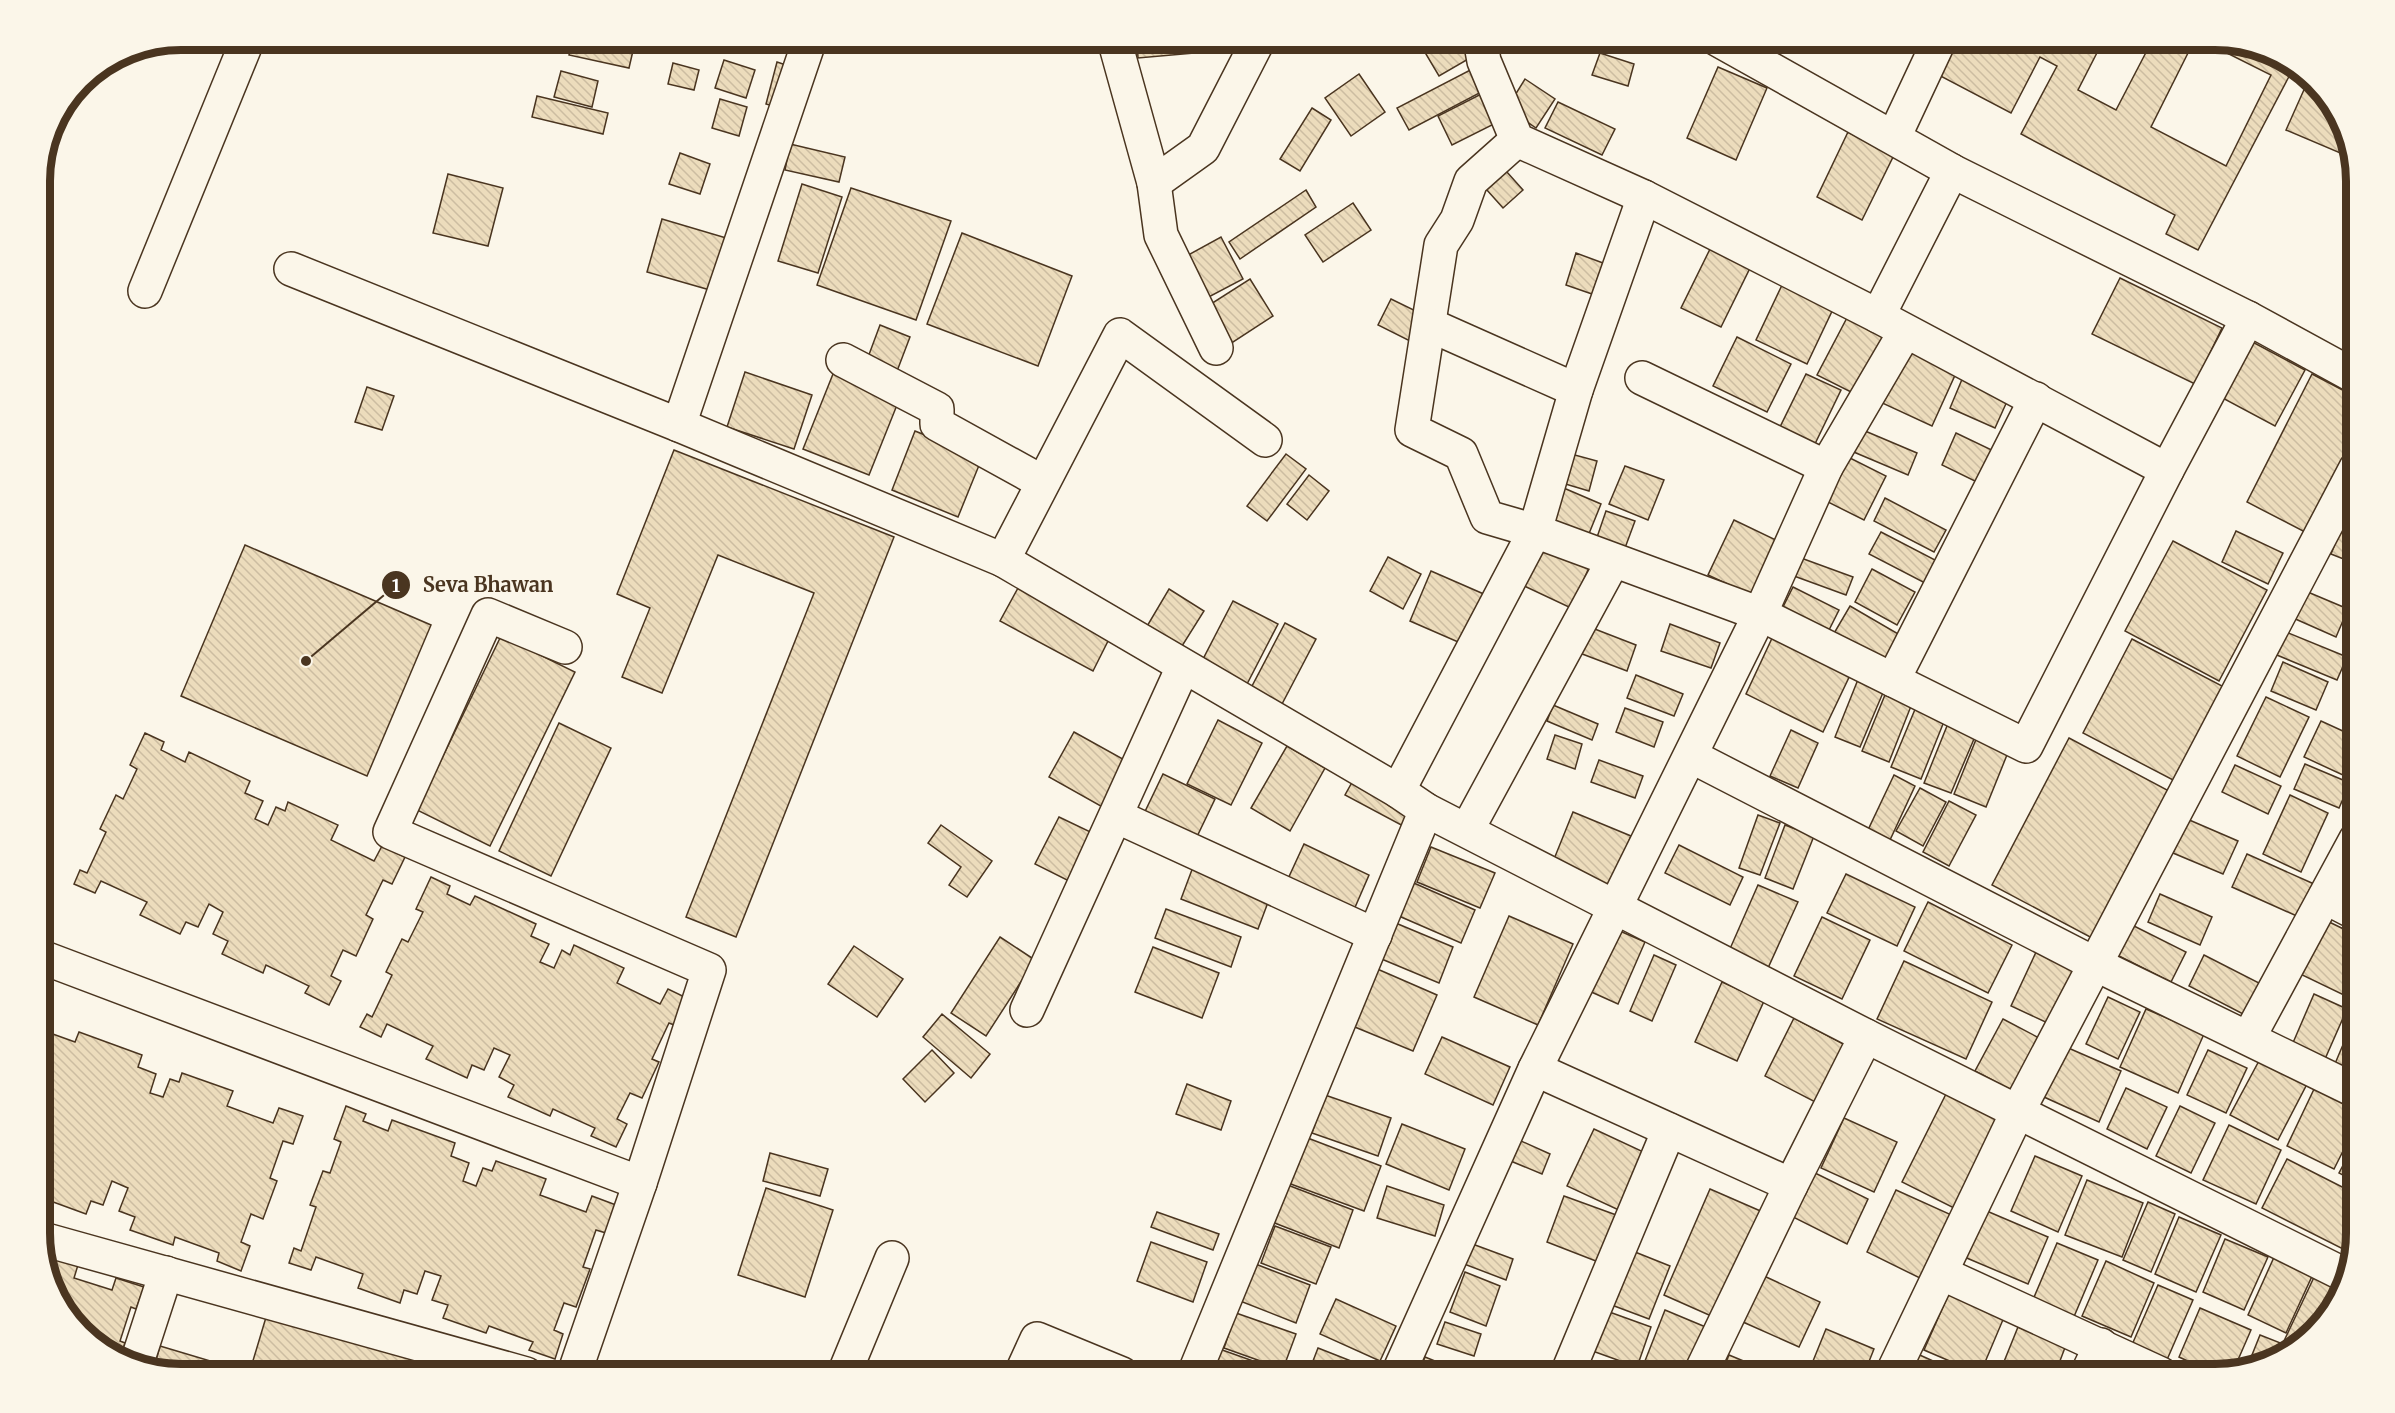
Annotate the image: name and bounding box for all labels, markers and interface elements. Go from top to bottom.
callout: Seva Bhawan [381,566,565,604]
text: Seva Bhawan [423,572,554,597]
text: 1 [392,574,400,597]

